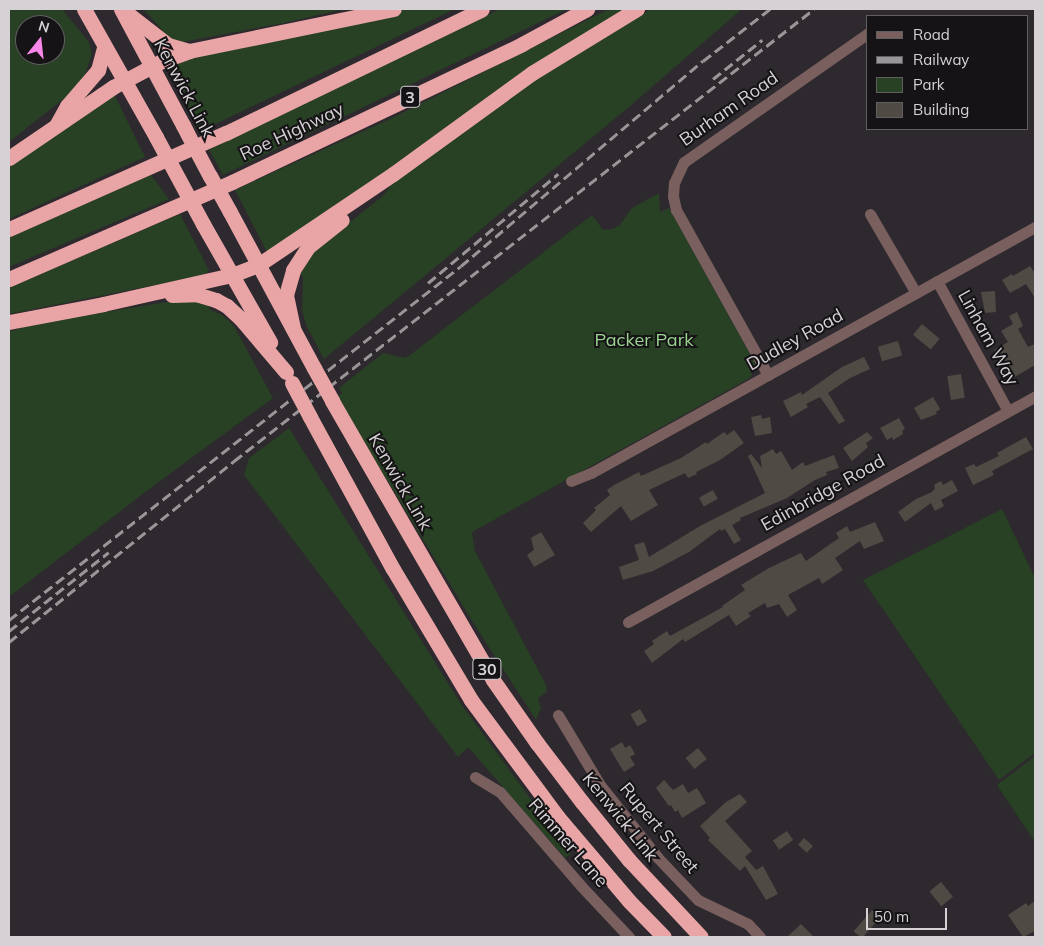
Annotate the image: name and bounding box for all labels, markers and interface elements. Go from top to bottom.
north arrow [15,15,65,65]
legend [866,15,1029,130]
text: N [36,16,51,37]
text: Road [913,25,950,44]
street label: Kenwick Link [149,35,219,141]
text: Railway [913,50,969,69]
street label: Burham Road [676,67,782,151]
text: Park [913,75,945,94]
road number: 3 [400,84,420,110]
street label: Roe Highway [237,99,347,165]
text: Building [913,100,969,119]
street label: Linham Way [953,287,1023,389]
street label: Dudley Road [743,305,847,375]
park label: Packer Park [595,329,693,351]
street label: Kenwick Link [364,430,436,534]
street label: Edinbridge Road [757,450,889,536]
road number: 30 [472,656,502,682]
street label: Kenwick Link [578,768,662,866]
street label: Rupert Street [615,778,703,878]
street label: Rimmer Lane [524,794,612,892]
scale bar [869,898,950,930]
text: 50 m [874,907,909,926]

